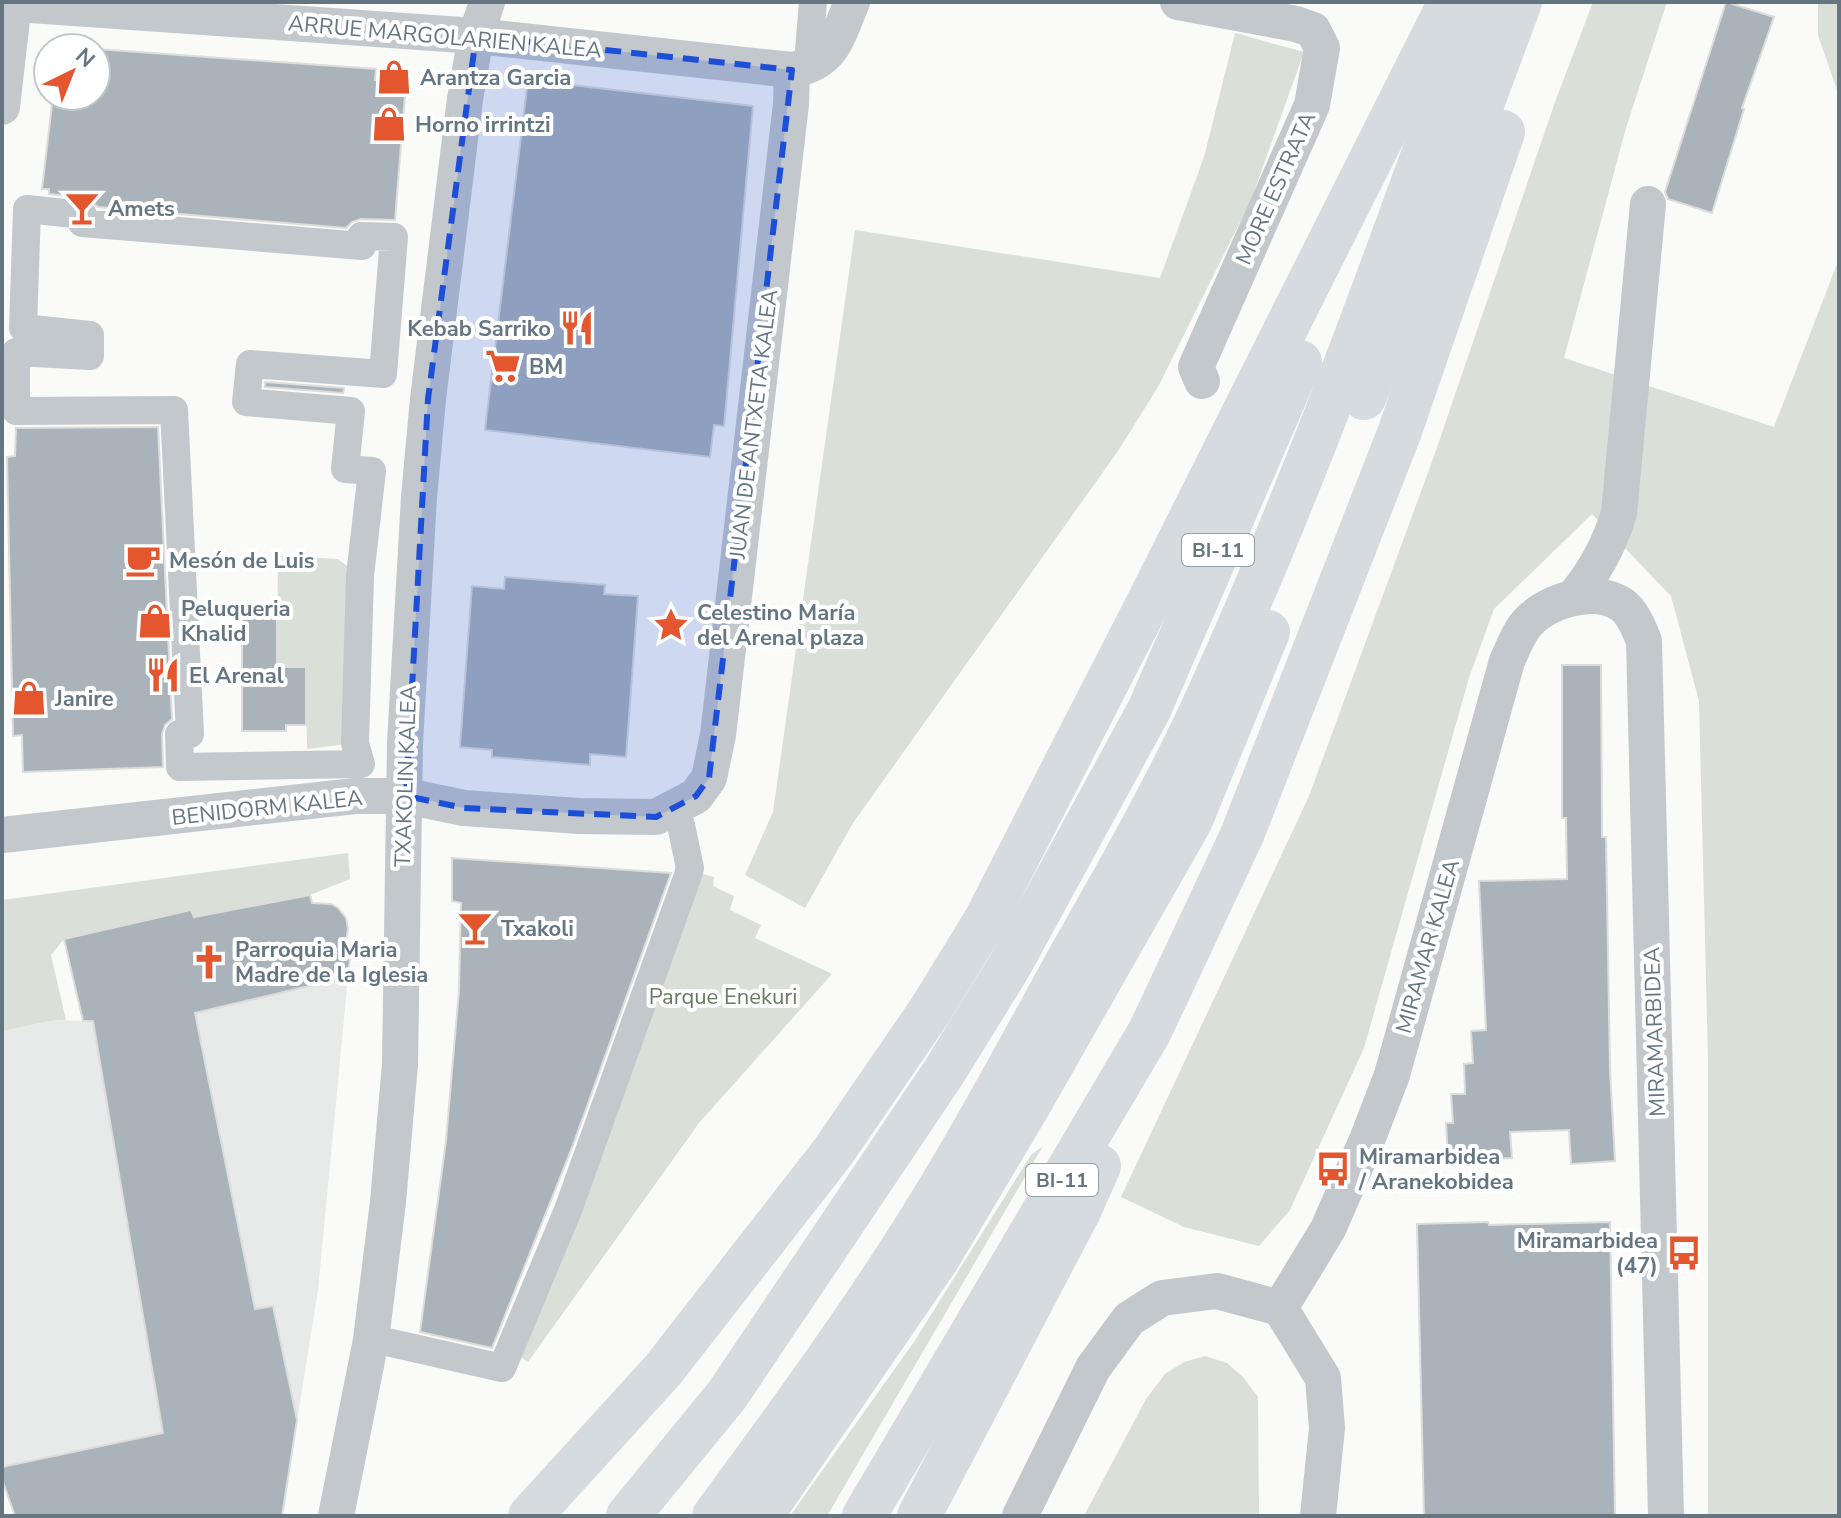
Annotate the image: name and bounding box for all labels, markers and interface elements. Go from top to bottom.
street label: ARRUE MARGOLARIEN KALEA [287,8,603,66]
north arrow [32,32,112,112]
text: N [69,42,101,75]
shop icon: Arantza Garcia [375,58,413,96]
place label: Arantza Garcia [420,63,571,93]
shop icon: Horno irrintzi [370,105,408,143]
street label: MORE ESTRATA [1229,107,1323,270]
place label: Horno irrintzi [415,110,551,140]
bar icon: Amets [63,189,101,227]
place label: Amets [108,194,175,224]
street label: JUAN DE ANTXETA KALEA [722,288,785,562]
restaurant icon: Kebab Sarriko [558,309,596,347]
place label: Kebab Sarriko [407,314,551,344]
supermarket icon: BM [484,347,522,385]
place label: BM [529,352,563,382]
road number: BI-11 [1182,534,1254,566]
cafe icon: Mesón de Luis [124,541,162,579]
place label: Mesón de Luis [169,546,315,576]
place label: Peluqueria Khalid [181,594,291,649]
place label: Celestino María del Arenal plaza [697,598,864,653]
shop icon: Peluqueria Khalid [136,602,174,640]
place icon: Celestino María del Arenal plaza [652,606,690,644]
restaurant icon: El Arenal [144,656,182,694]
place label: El Arenal [189,661,284,691]
shop icon: Janire [10,679,48,717]
place label: Janire [54,684,114,714]
street label: TXAKOLIN KALEA [388,684,424,868]
street label: BENIDORM KALEA [170,783,364,833]
street label: MIRAMAR KALEA [1389,856,1467,1037]
bar icon: Txakoli [456,909,494,947]
place label: Txakoli [501,914,574,944]
place label: Parroquia Maria Madre de la Iglesia [235,935,428,990]
church icon: Parroquia Maria Madre de la Iglesia [190,943,228,981]
street label: MIRAMARBIDEA [1637,947,1673,1117]
park label: Parque Enekuri [649,982,797,1012]
place label: Miramarbidea / Aranekobidea [1358,1142,1514,1197]
bus stop icon: Miramarbidea / Aranekobidea [1314,1150,1352,1188]
road number: BI-11 [1026,1164,1098,1196]
place label: Miramarbidea (47) [1517,1226,1658,1281]
bus stop icon: Miramarbidea (47) [1665,1234,1703,1272]

